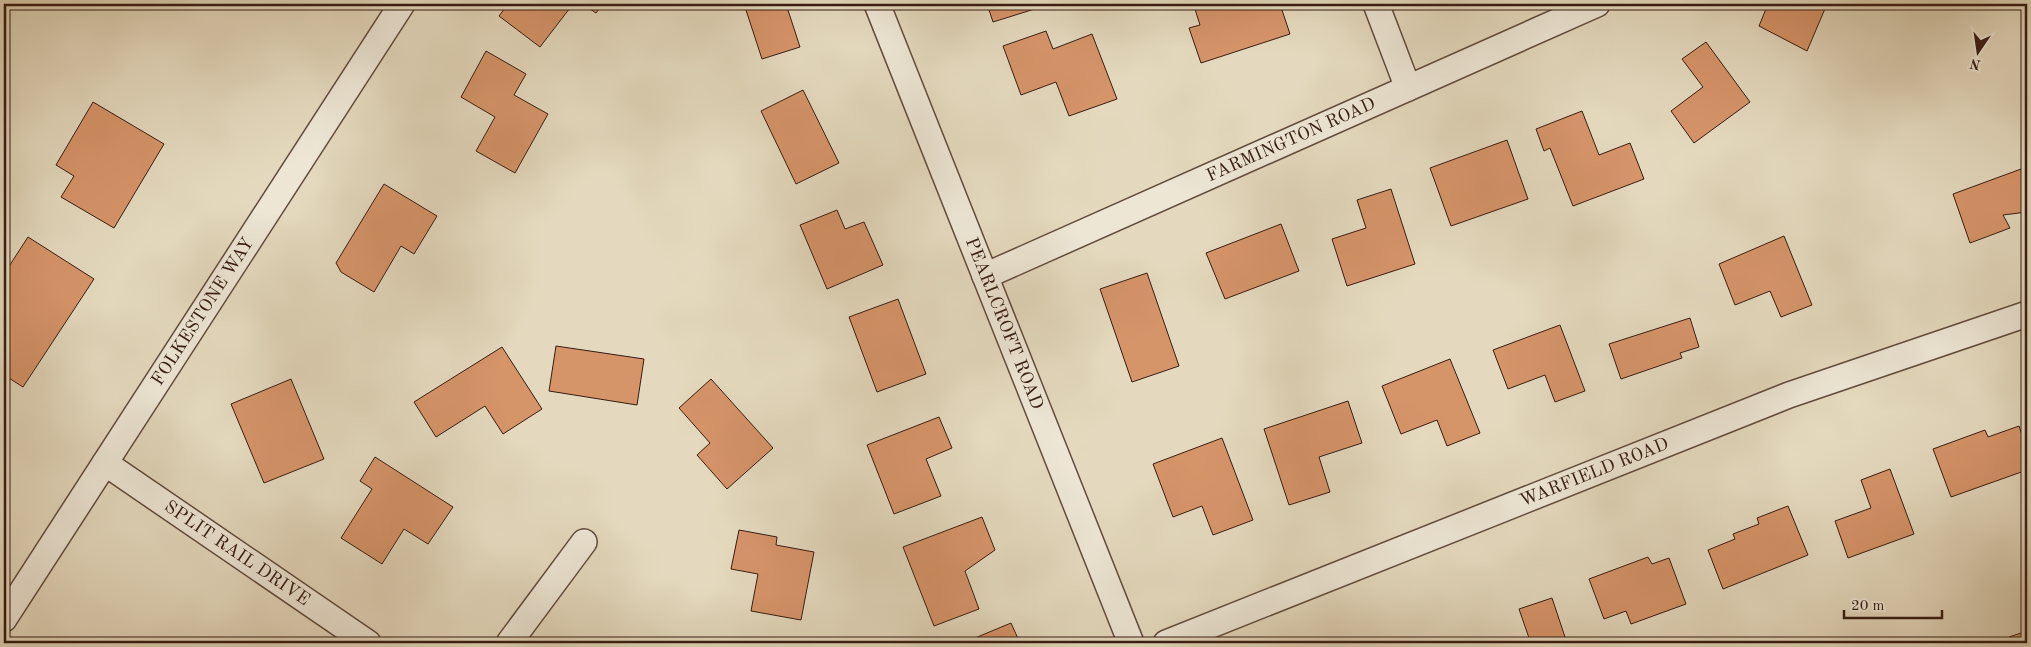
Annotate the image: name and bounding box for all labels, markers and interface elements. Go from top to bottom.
north arrow [1954,28,2004,78]
text: N [1968,56,1982,72]
street label: FARMINGTON ROAD [1204,95,1378,185]
street label: FOLKESTONE WAY [149,235,257,389]
street label: PEARLCROFT ROAD [962,235,1046,412]
street label: WARFIELD ROAD [1517,435,1671,510]
street label: SPLIT RAIL DRIVE [161,497,313,609]
scale bar [1844,587,1941,619]
text: 20 m [1851,599,1885,614]

